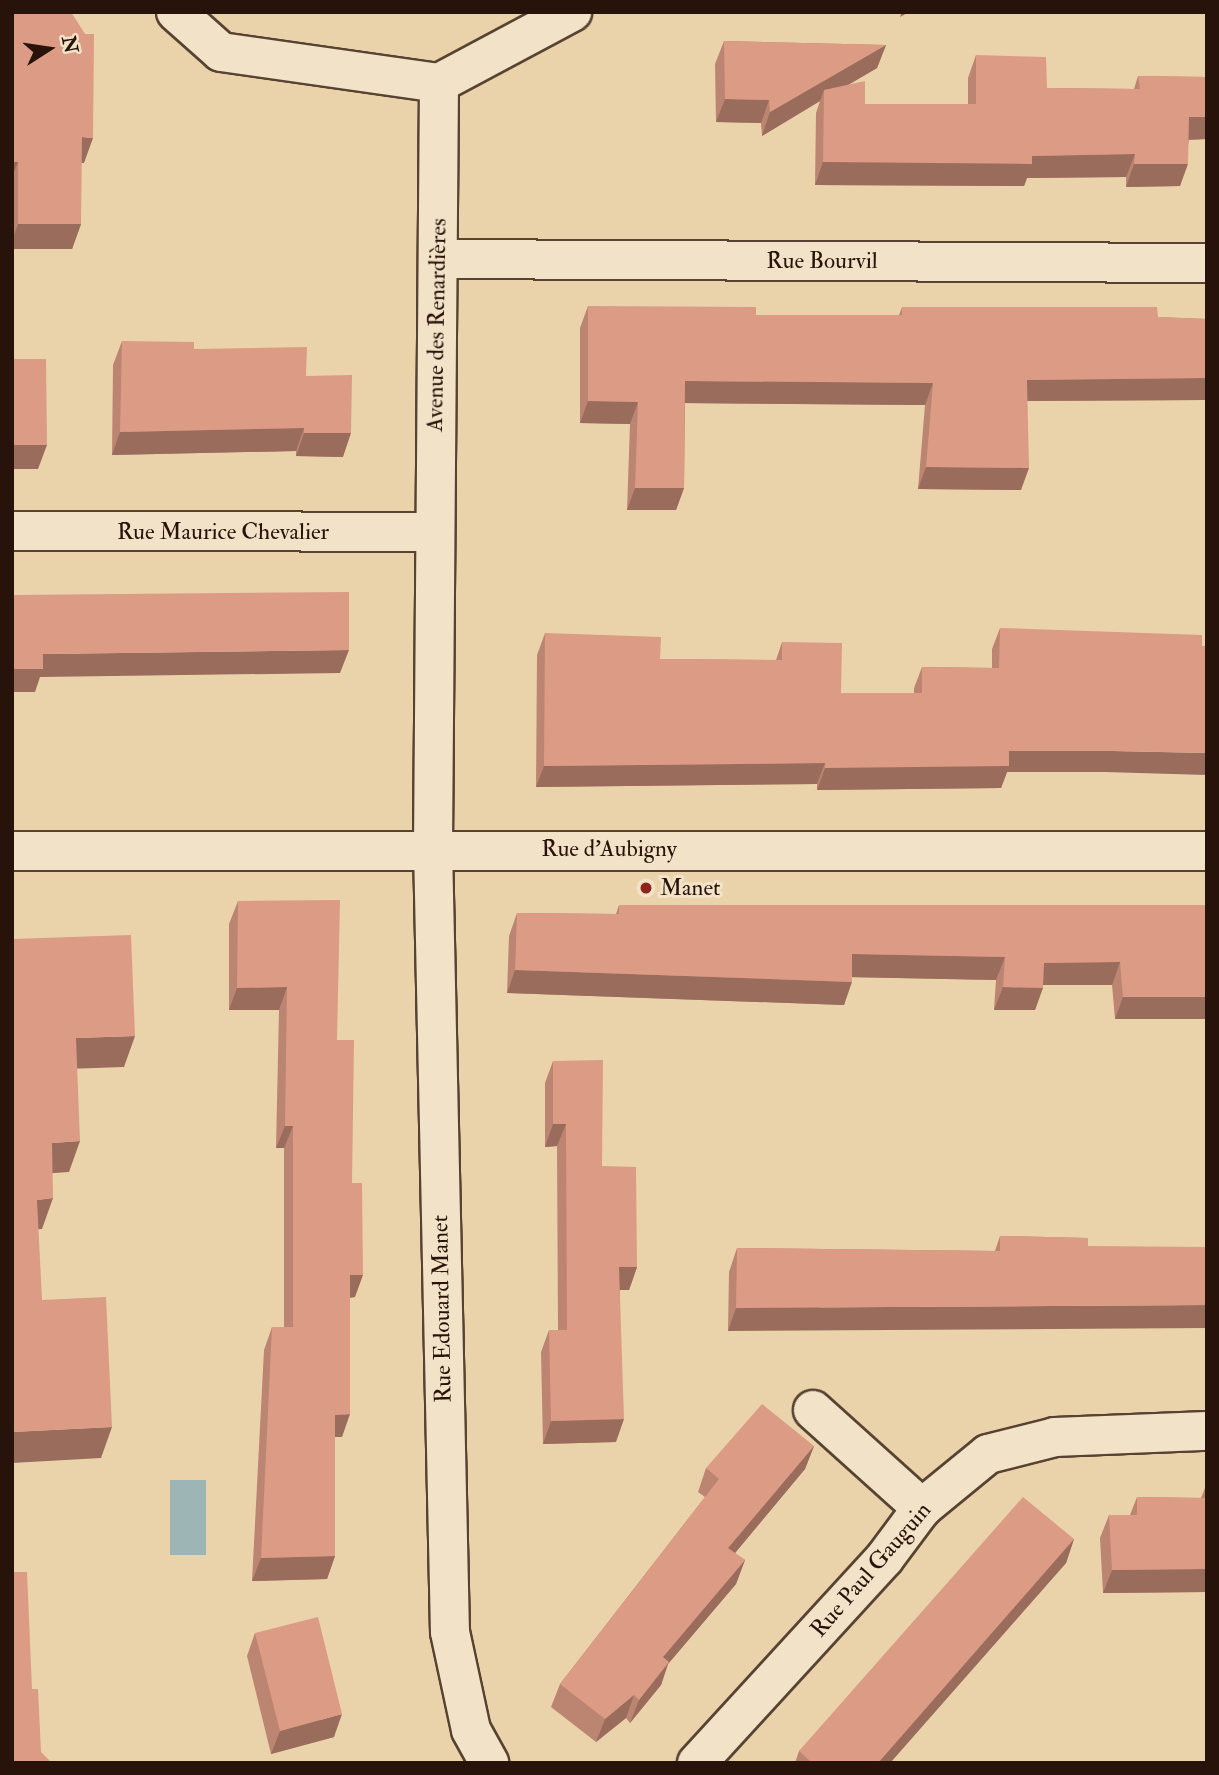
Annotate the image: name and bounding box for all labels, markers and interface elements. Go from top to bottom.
north arrow [14,14,84,84]
text: N [56,34,83,55]
street label: Avenue des Renardières [421,218,453,432]
street label: Rue Bourvil [766,247,878,275]
street label: Rue Maurice Chevalier [117,518,329,546]
street label: Rue d'Aubigny [541,835,677,863]
place label: Manet [660,874,720,902]
marker: Manet [638,880,654,896]
street label: Rue Edouard Manet [427,1215,457,1403]
street label: Rue Paul Gauguin [805,1497,937,1643]

